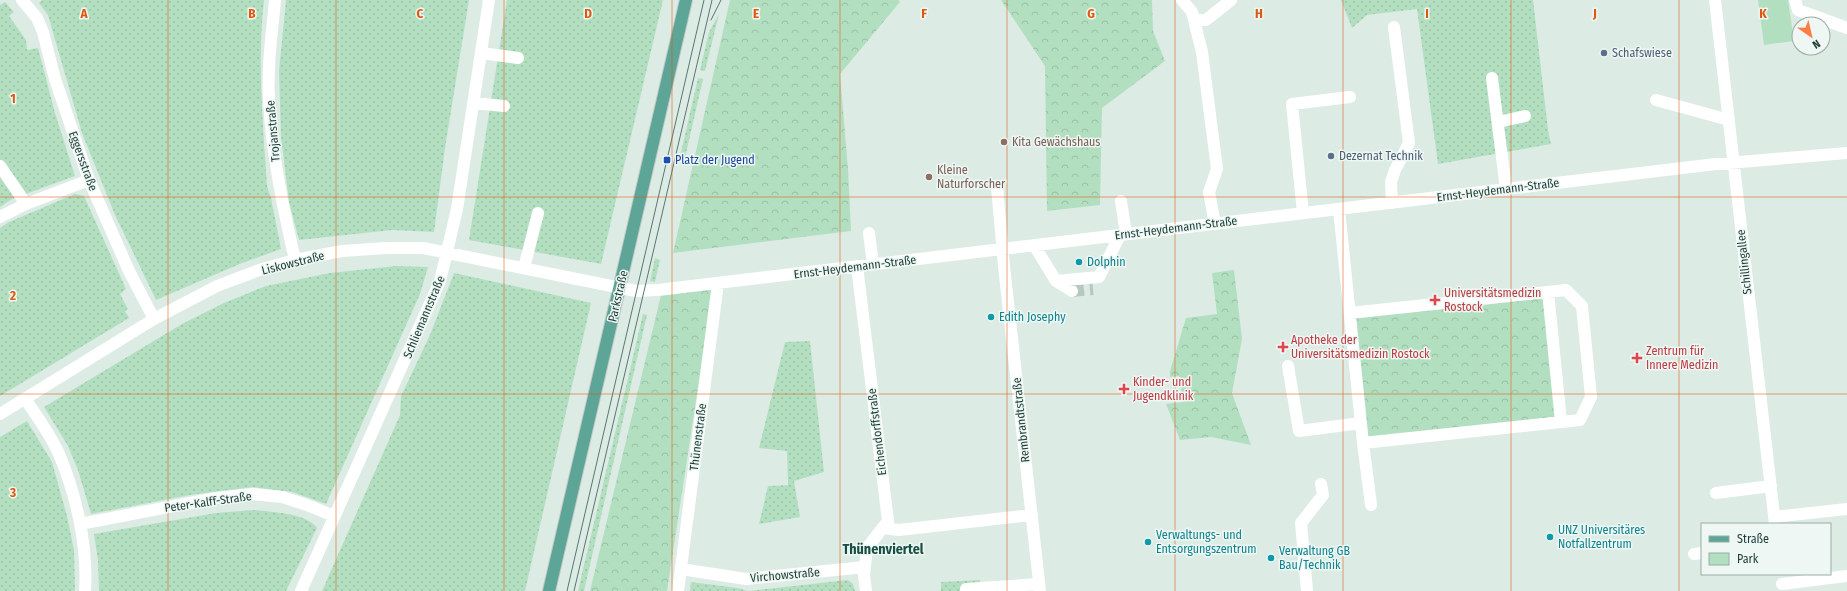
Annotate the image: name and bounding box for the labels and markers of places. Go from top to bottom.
place label: Schafswiese [1612,46,1672,60]
marker: Schafswiese [1599,48,1609,58]
place label: Kita Gewächshaus [1012,135,1101,149]
marker: Kita Gewächshaus [999,137,1009,147]
place label: Dezernat Technik [1339,149,1423,163]
marker: Dezernat Technik [1326,151,1336,161]
place label: Platz der Jugend [675,153,755,167]
marker: Platz der Jugend [662,155,672,165]
place label: Kleine Naturforscher [937,163,1006,191]
marker: Kleine Naturforscher [924,172,934,182]
place label: Dolphin [1087,255,1126,269]
marker: Dolphin [1074,257,1084,267]
place label: Universitätsmedizin Rostock [1444,286,1541,314]
marker: Universitätsmedizin Rostock [1429,294,1441,306]
place label: Edith Josephy [999,310,1066,324]
marker: Edith Josephy [986,312,996,322]
place label: Apotheke der Universitätsmedizin Rostock [1291,333,1430,361]
marker: Apotheke der Universitätsmedizin Rostock [1278,342,1288,352]
place label: Zentrum für Innere Medizin [1646,344,1718,372]
marker: Zentrum für Innere Medizin [1631,352,1643,364]
place label: Kinder- und Jugendklinik [1133,375,1194,403]
marker: Kinder- und Jugendklinik [1118,383,1130,395]
place label: UNZ Universitäres Notfallzentrum [1558,523,1645,551]
place label: Verwaltungs- und Entsorgungszentrum [1156,528,1257,556]
marker: UNZ Universitäres Notfallzentrum [1545,532,1555,542]
marker: Verwaltungs- und Entsorgungszentrum [1143,537,1153,547]
place label: Verwaltung GB Bau/Technik [1279,544,1350,572]
marker: Verwaltung GB Bau/Technik [1266,553,1276,563]

